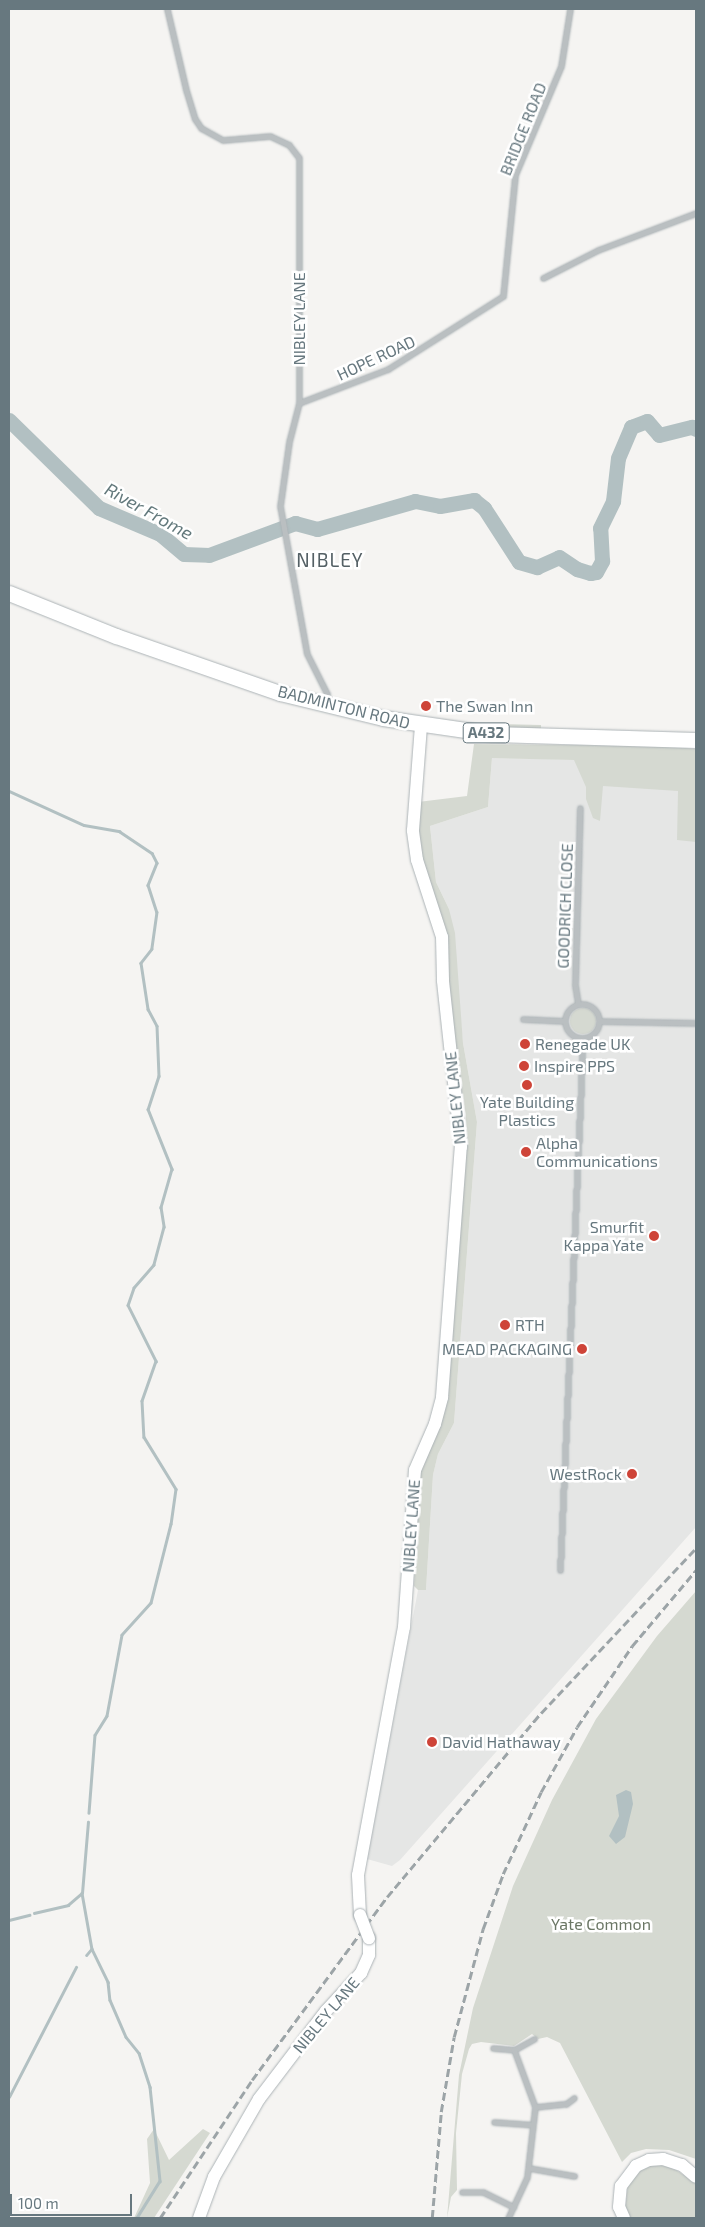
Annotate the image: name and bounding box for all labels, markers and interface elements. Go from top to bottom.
street label: BRIDGE ROAD [496,80,550,178]
street label: NIBLEY LANE [289,272,309,366]
street label: HOPE ROAD [334,331,418,385]
water label: River Frome [101,478,197,544]
district label: NIBLEY [296,549,364,571]
street label: BADMINTON ROAD [276,681,412,733]
place label: The Swan Inn [436,696,533,716]
marker: The Swan Inn [420,700,432,712]
road number: A432 [462,720,510,746]
street label: GOODRICH CLOSE [553,843,577,969]
place label: Renegade UK [535,1034,630,1054]
marker: Renegade UK [519,1038,531,1050]
street label: NIBLEY LANE [441,1050,469,1146]
place label: Inspire PPS [534,1056,615,1076]
marker: Inspire PPS [518,1060,530,1072]
marker: Yate Building Plastics [521,1079,533,1091]
place label: Yate Building Plastics [480,1092,574,1130]
place label: Alpha Communications [536,1133,658,1171]
marker: Alpha Communications [520,1146,532,1158]
place label: Smurfit Kappa Yate [563,1217,644,1255]
marker: Smurfit Kappa Yate [648,1230,660,1242]
place label: RTH [515,1315,545,1335]
marker: RTH [499,1319,511,1331]
place label: MEAD PACKAGING [442,1339,572,1359]
marker: MEAD PACKAGING [576,1343,588,1355]
place label: WestRock [549,1464,622,1484]
marker: WestRock [626,1468,638,1480]
street label: NIBLEY LANE [398,1479,424,1573]
place label: David Hathaway [442,1732,561,1752]
marker: David Hathaway [426,1736,438,1748]
park label: Yate Common [551,1914,651,1934]
street label: NIBLEY LANE [289,1973,363,2057]
scale bar [12,2184,135,2216]
text: 100 m [18,2194,59,2212]

